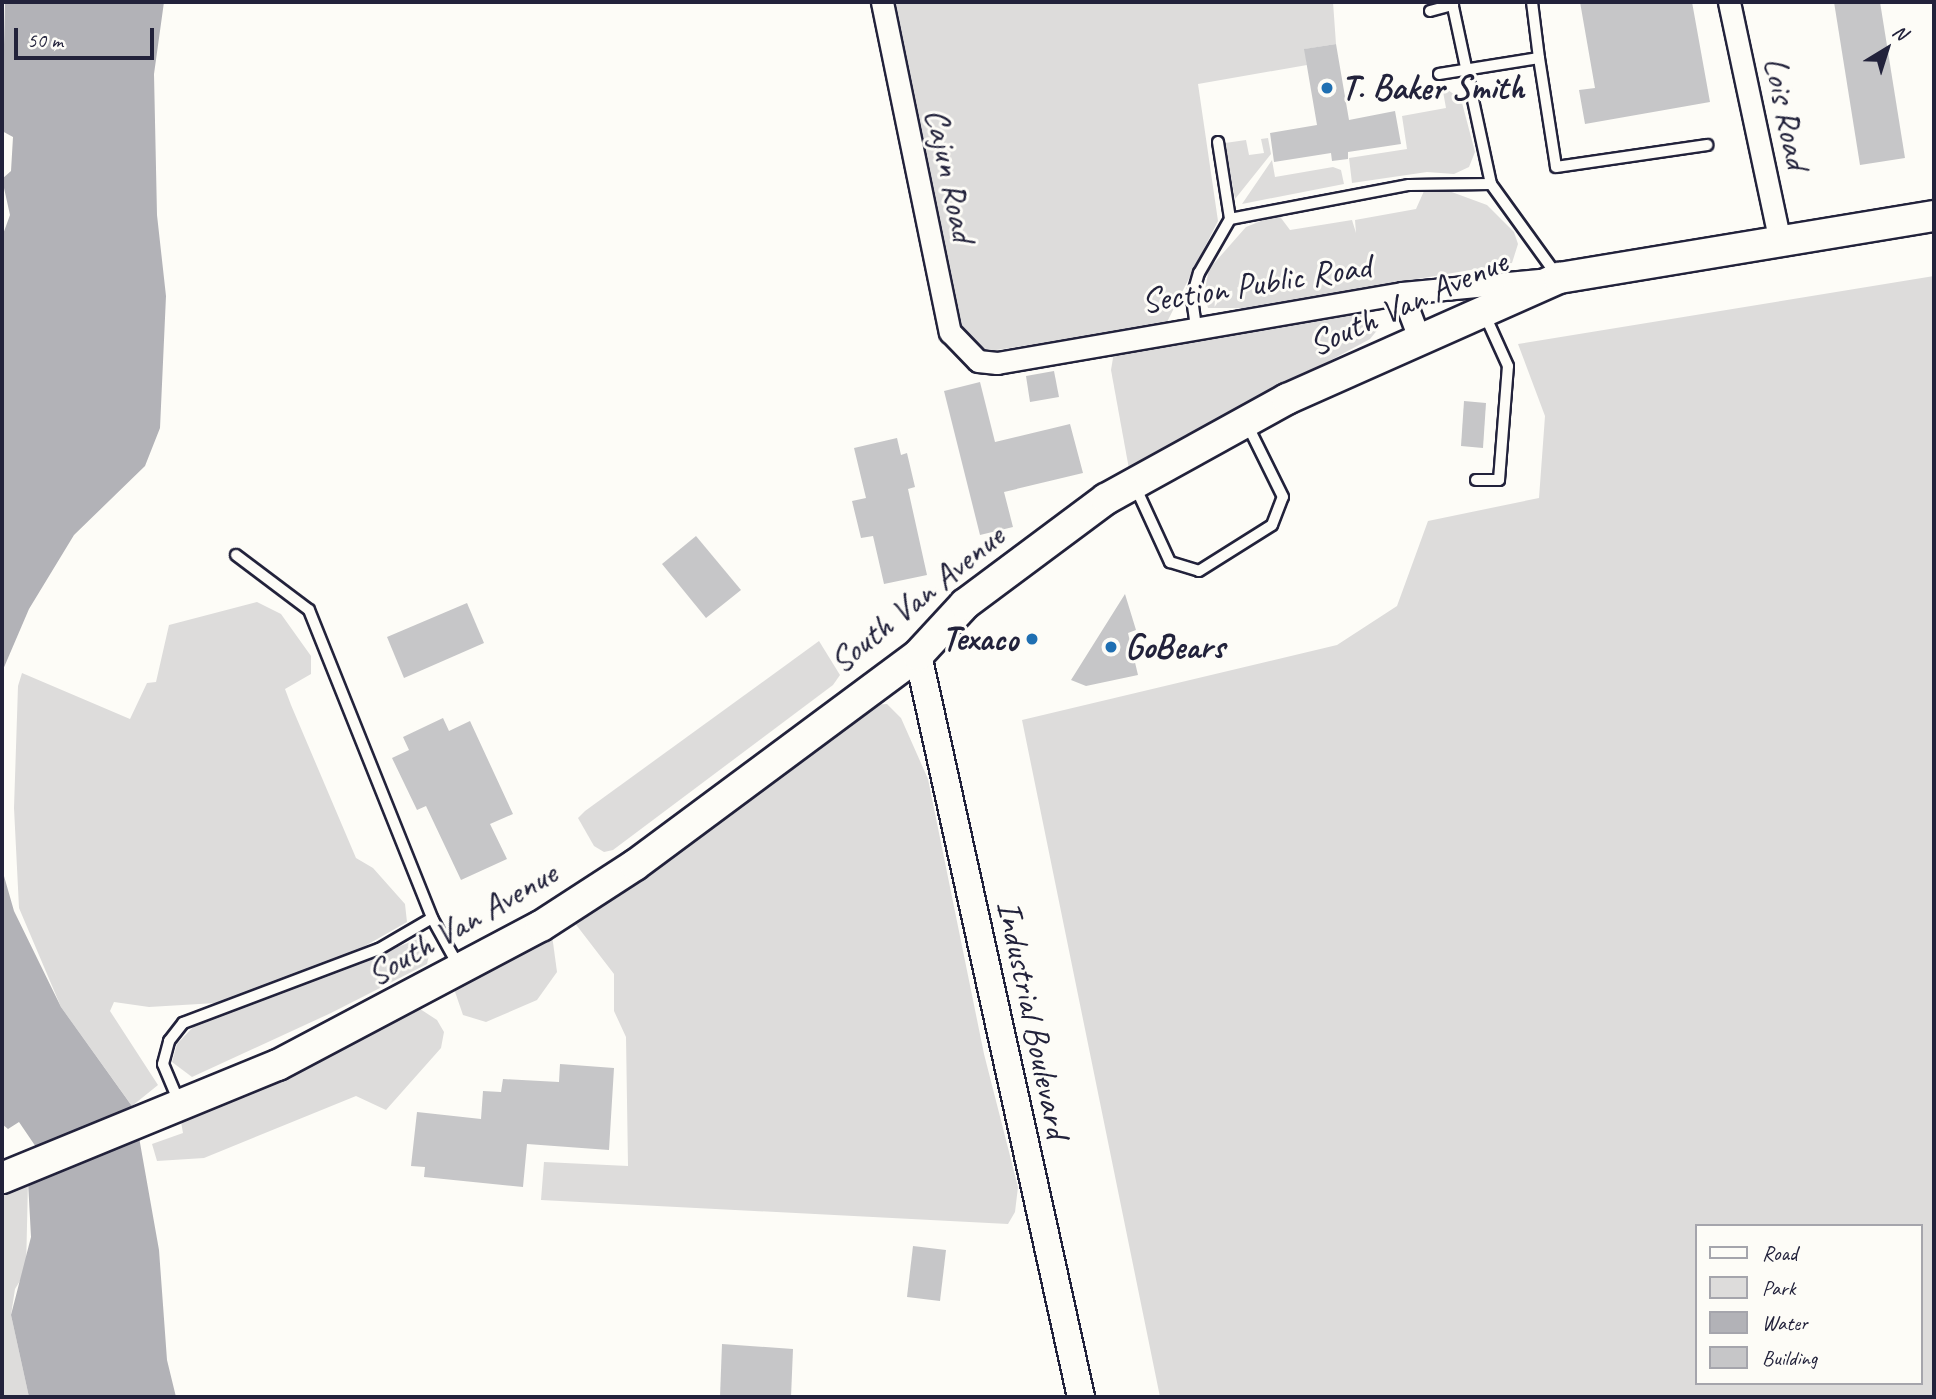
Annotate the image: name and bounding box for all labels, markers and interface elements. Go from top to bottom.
scale bar [18,14,158,58]
north arrow [1852,14,1922,84]
text: N [1888,19,1912,46]
text: 50 m [27,27,63,53]
street label: Lois Road [1754,53,1818,173]
place label: T. Baker Smith [1341,67,1524,109]
marker: T. Baker Smith [1319,80,1335,96]
street label: Cajun Road [915,105,985,245]
street label: South Van Avenue [1302,240,1514,366]
street label: Section Public Road [1139,245,1373,323]
street label: South Van Avenue [821,516,1013,682]
place label: Texaco [942,618,1018,660]
place label: GoBears [1125,626,1224,668]
marker: Texaco [1024,631,1040,647]
marker: GoBears [1103,639,1119,655]
street label: South Van Avenue [359,852,565,996]
street label: Industrial Boulevard [987,897,1079,1141]
legend [1694,1224,1922,1385]
text: Road [1762,1240,1797,1266]
text: Park [1762,1275,1795,1301]
text: Water [1762,1310,1808,1336]
text: Building [1762,1345,1817,1371]

